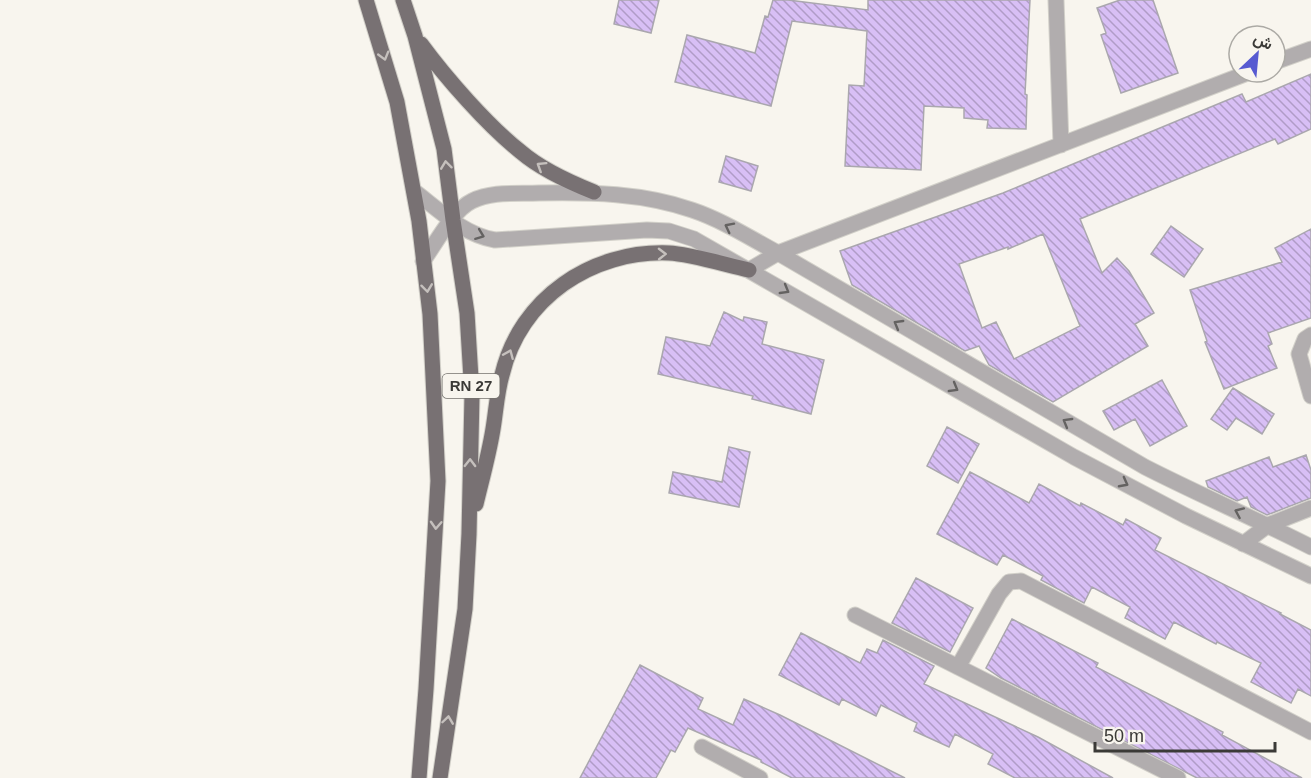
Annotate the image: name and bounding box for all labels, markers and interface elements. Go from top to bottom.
north arrow [1227,24,1287,84]
text: ش [1251,29,1276,54]
one-way arrow [377,50,389,61]
one-way arrow [441,161,453,170]
one-way arrow [537,162,548,173]
one-way arrow [725,223,735,234]
one-way arrow [474,228,484,241]
one-way arrow [657,248,666,260]
one-way arrow [779,283,789,295]
one-way arrow [420,284,433,293]
one-way arrow [894,320,904,332]
one-way arrow [502,349,514,360]
road number: RN 27 [442,374,500,398]
one-way arrow [948,381,958,392]
one-way arrow [1063,418,1073,429]
one-way arrow [464,459,476,468]
one-way arrow [1117,476,1128,488]
one-way arrow [1235,508,1246,520]
one-way arrow [430,520,443,529]
one-way arrow [441,715,454,725]
scale bar [1095,715,1275,753]
text: 50 m [1104,726,1144,746]

